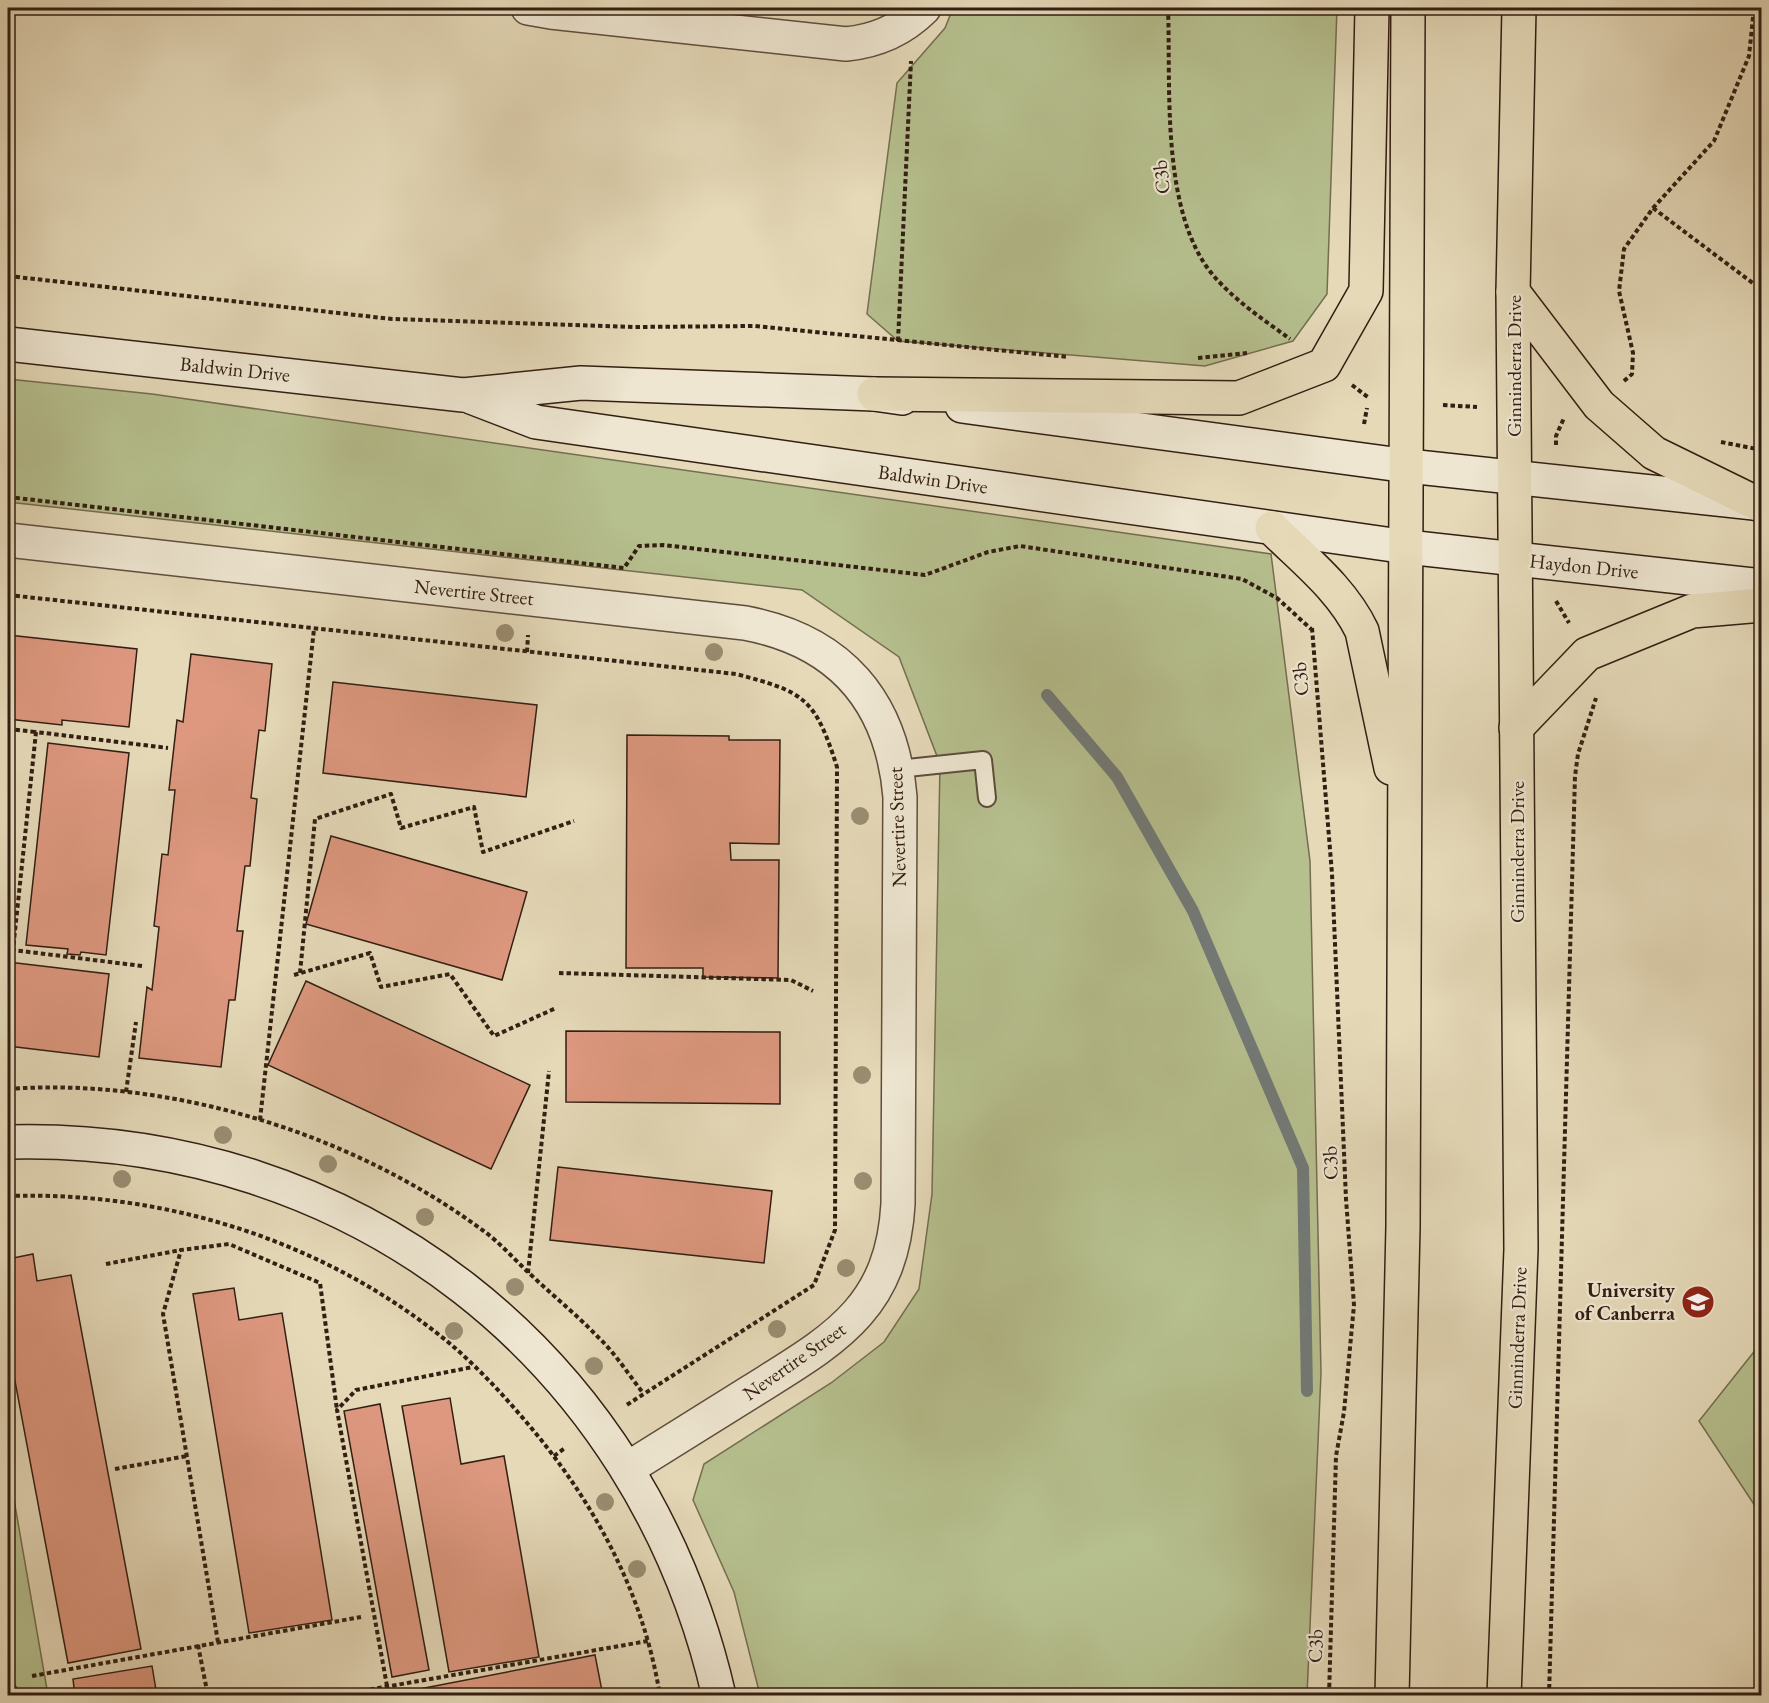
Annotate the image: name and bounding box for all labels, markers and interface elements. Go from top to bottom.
street label: C3b [1146,159,1176,195]
street label: Ginninderra Drive [1501,295,1527,437]
street label: Baldwin Drive [179,350,292,388]
street label: Baldwin Drive [876,458,990,500]
street label: Haydon Drive [1528,547,1640,585]
street label: Nevertire Street [413,573,536,611]
street label: C3b [1286,661,1314,697]
street label: Nevertire Street [882,766,912,887]
street label: Ginninderra Drive [1504,781,1530,923]
street label: C3b [1316,1146,1344,1180]
street label: Ginninderra Drive [1502,1266,1532,1409]
place label: University of Canberra [1575,1277,1675,1326]
school or university icon: University of Canberra [1680,1284,1716,1320]
street label: Nevertire Street [737,1316,851,1406]
street label: C3b [1301,1629,1329,1663]

